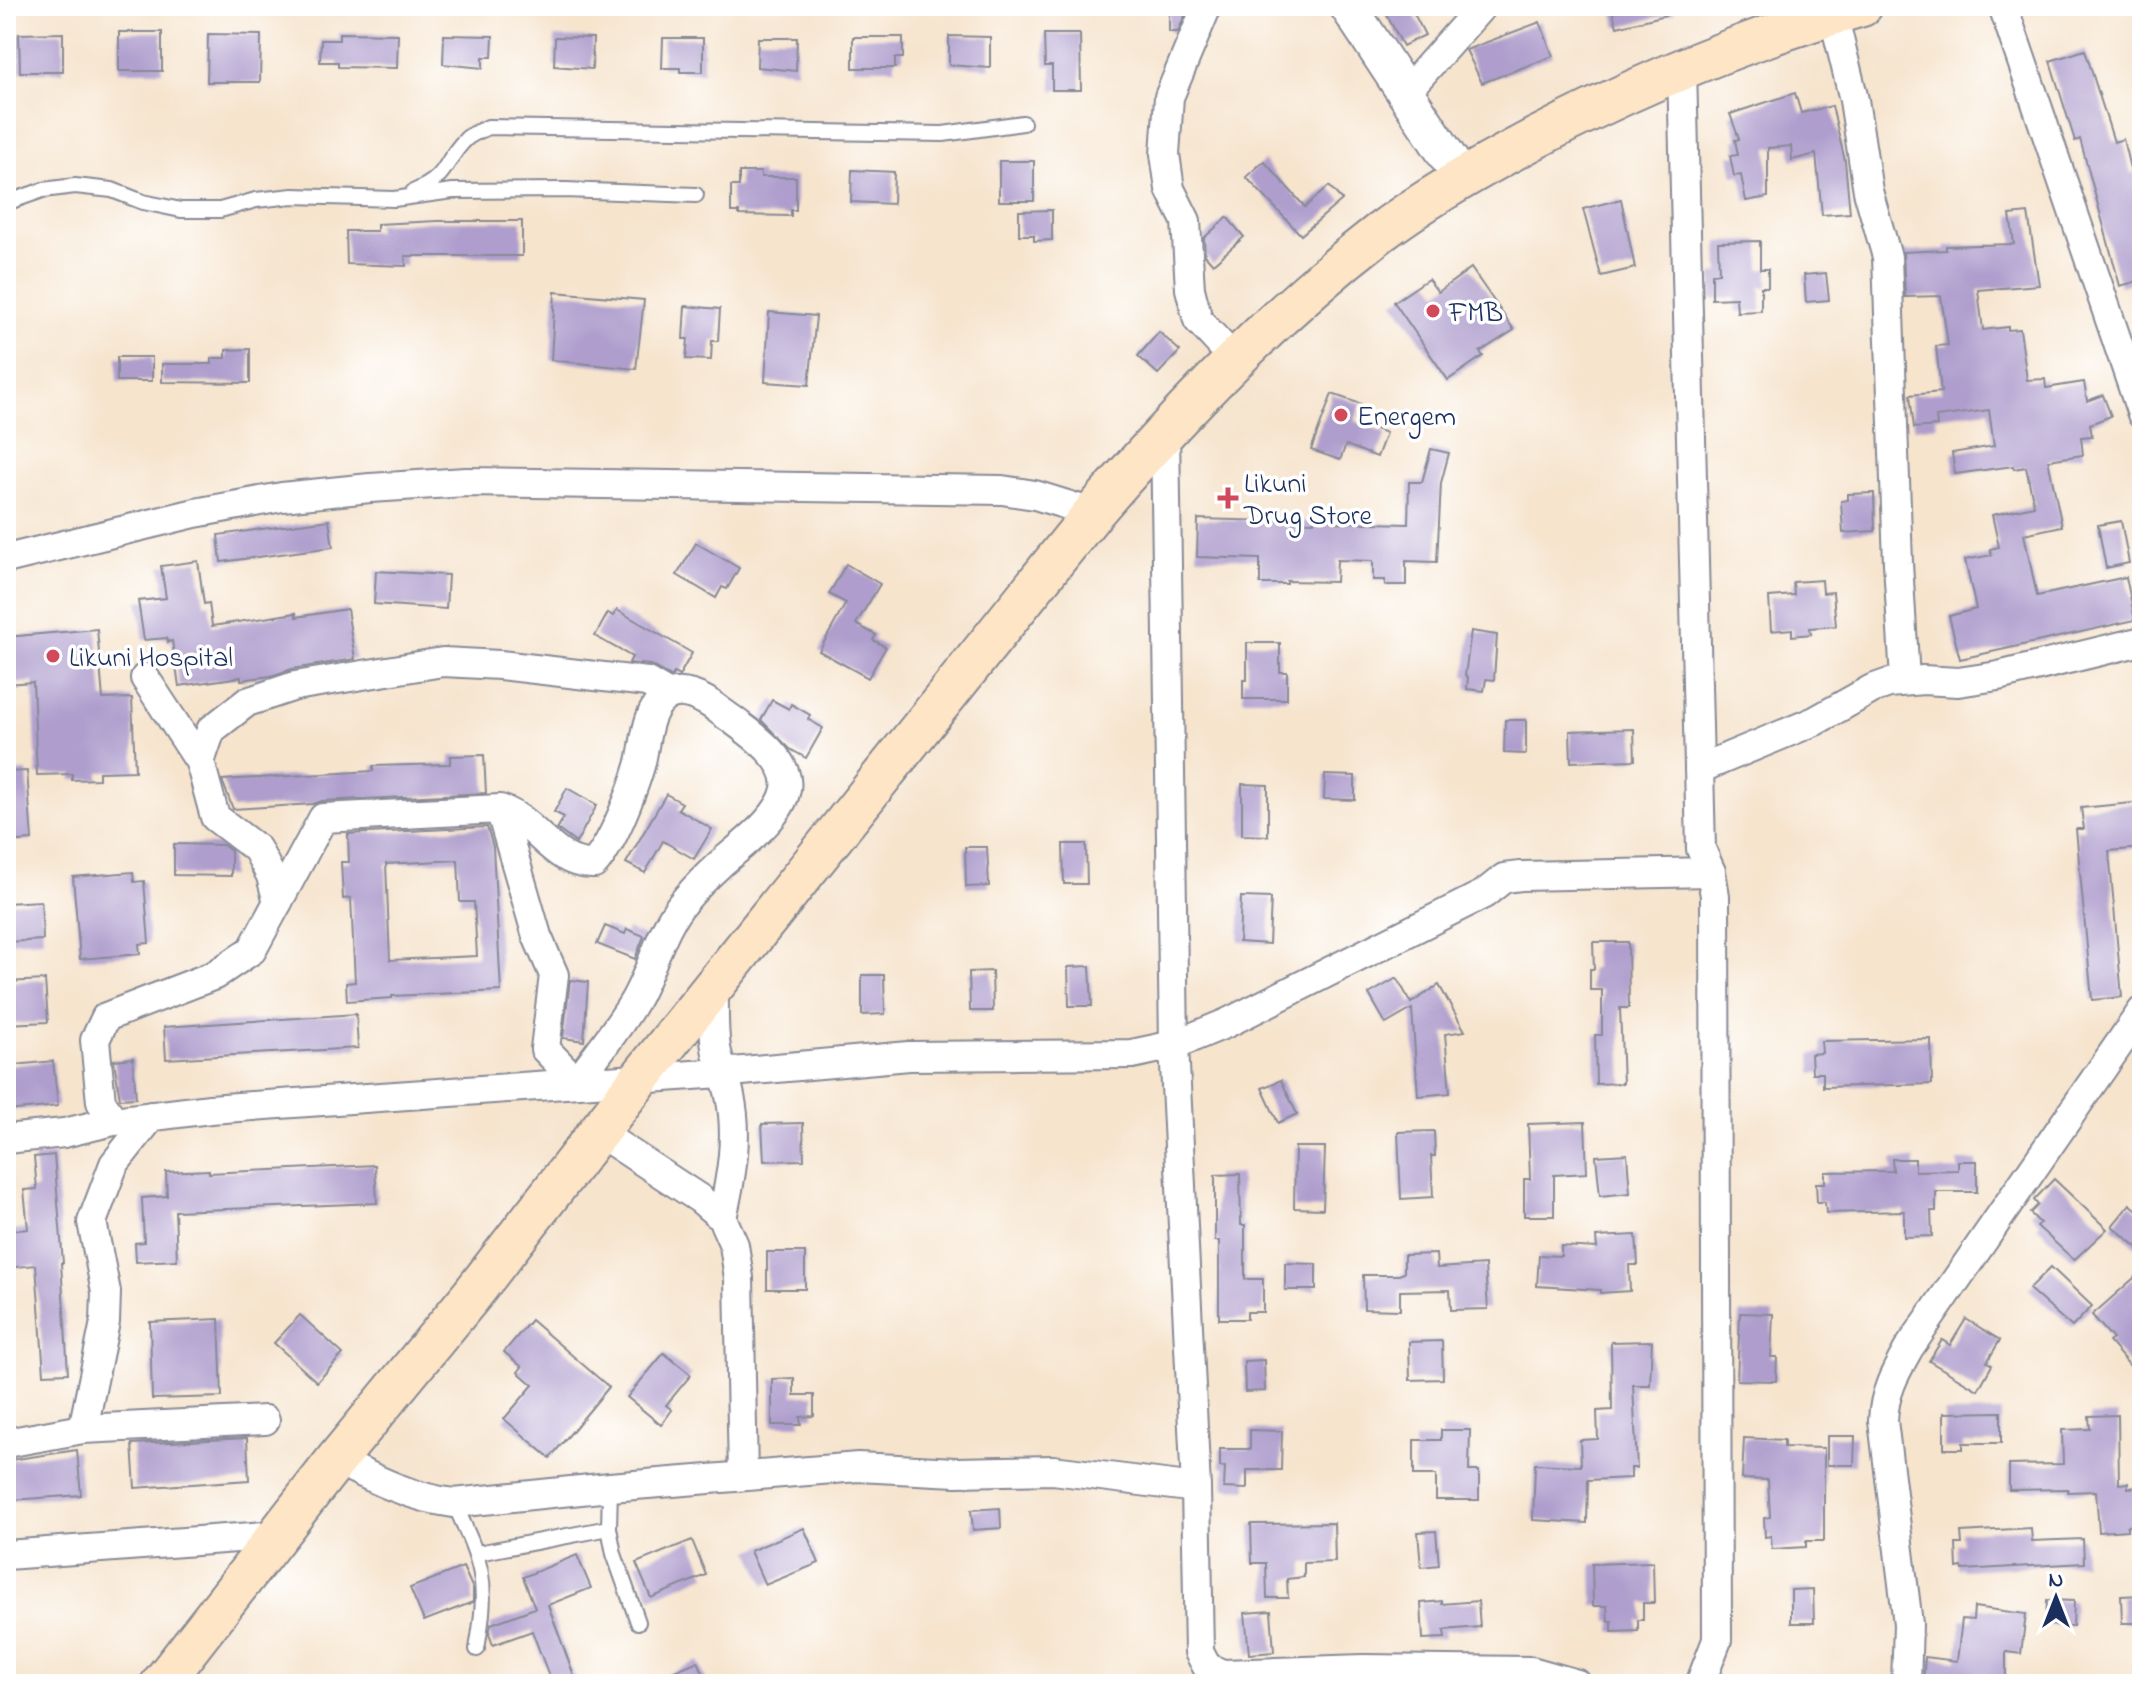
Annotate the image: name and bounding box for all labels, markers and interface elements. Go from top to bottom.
place label: FMB [1448,294,1503,335]
marker: FMB [1424,302,1442,320]
place label: Energem [1357,398,1456,439]
marker: Energem [1332,406,1350,424]
place label: Likuni Drug Store [1243,465,1372,538]
marker: Likuni Drug Store [1219,489,1237,507]
place label: Likuni Hospital [69,639,233,680]
marker: Likuni Hospital [44,647,62,665]
north arrow [2016,1558,2096,1638]
text: N [2049,1565,2063,1597]

